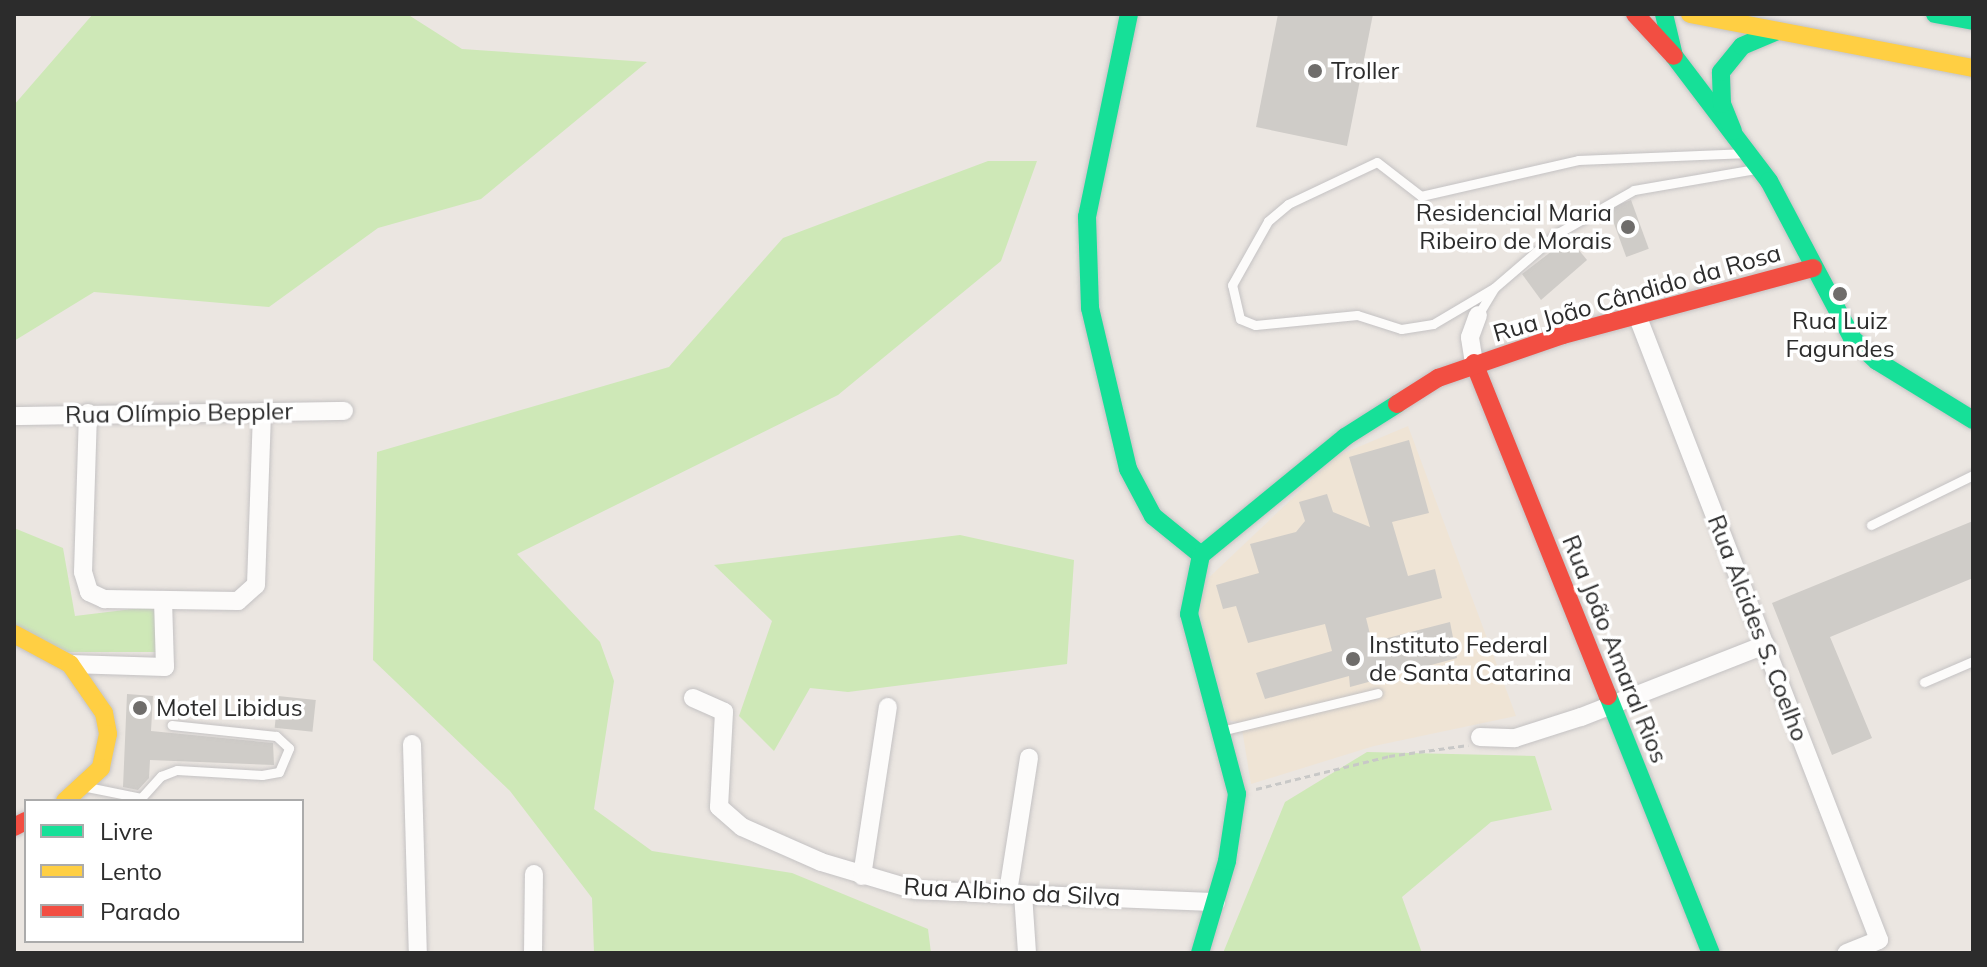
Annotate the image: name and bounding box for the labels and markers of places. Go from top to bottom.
place label: Troller [1331,57,1399,85]
marker: Troller [1306,62,1324,80]
place label: Residencial Maria Ribeiro de Morais [1416,199,1612,255]
marker: Residencial Maria Ribeiro de Morais [1619,218,1637,236]
marker: Rua Luiz Fagundes [1831,285,1849,303]
place label: Rua Luiz Fagundes [1785,307,1895,363]
place label: Instituto Federal de Santa Catarina [1369,631,1571,687]
marker: Instituto Federal de Santa Catarina [1344,650,1362,668]
place label: Motel Libidus [156,694,303,722]
marker: Motel Libidus [131,699,149,717]

